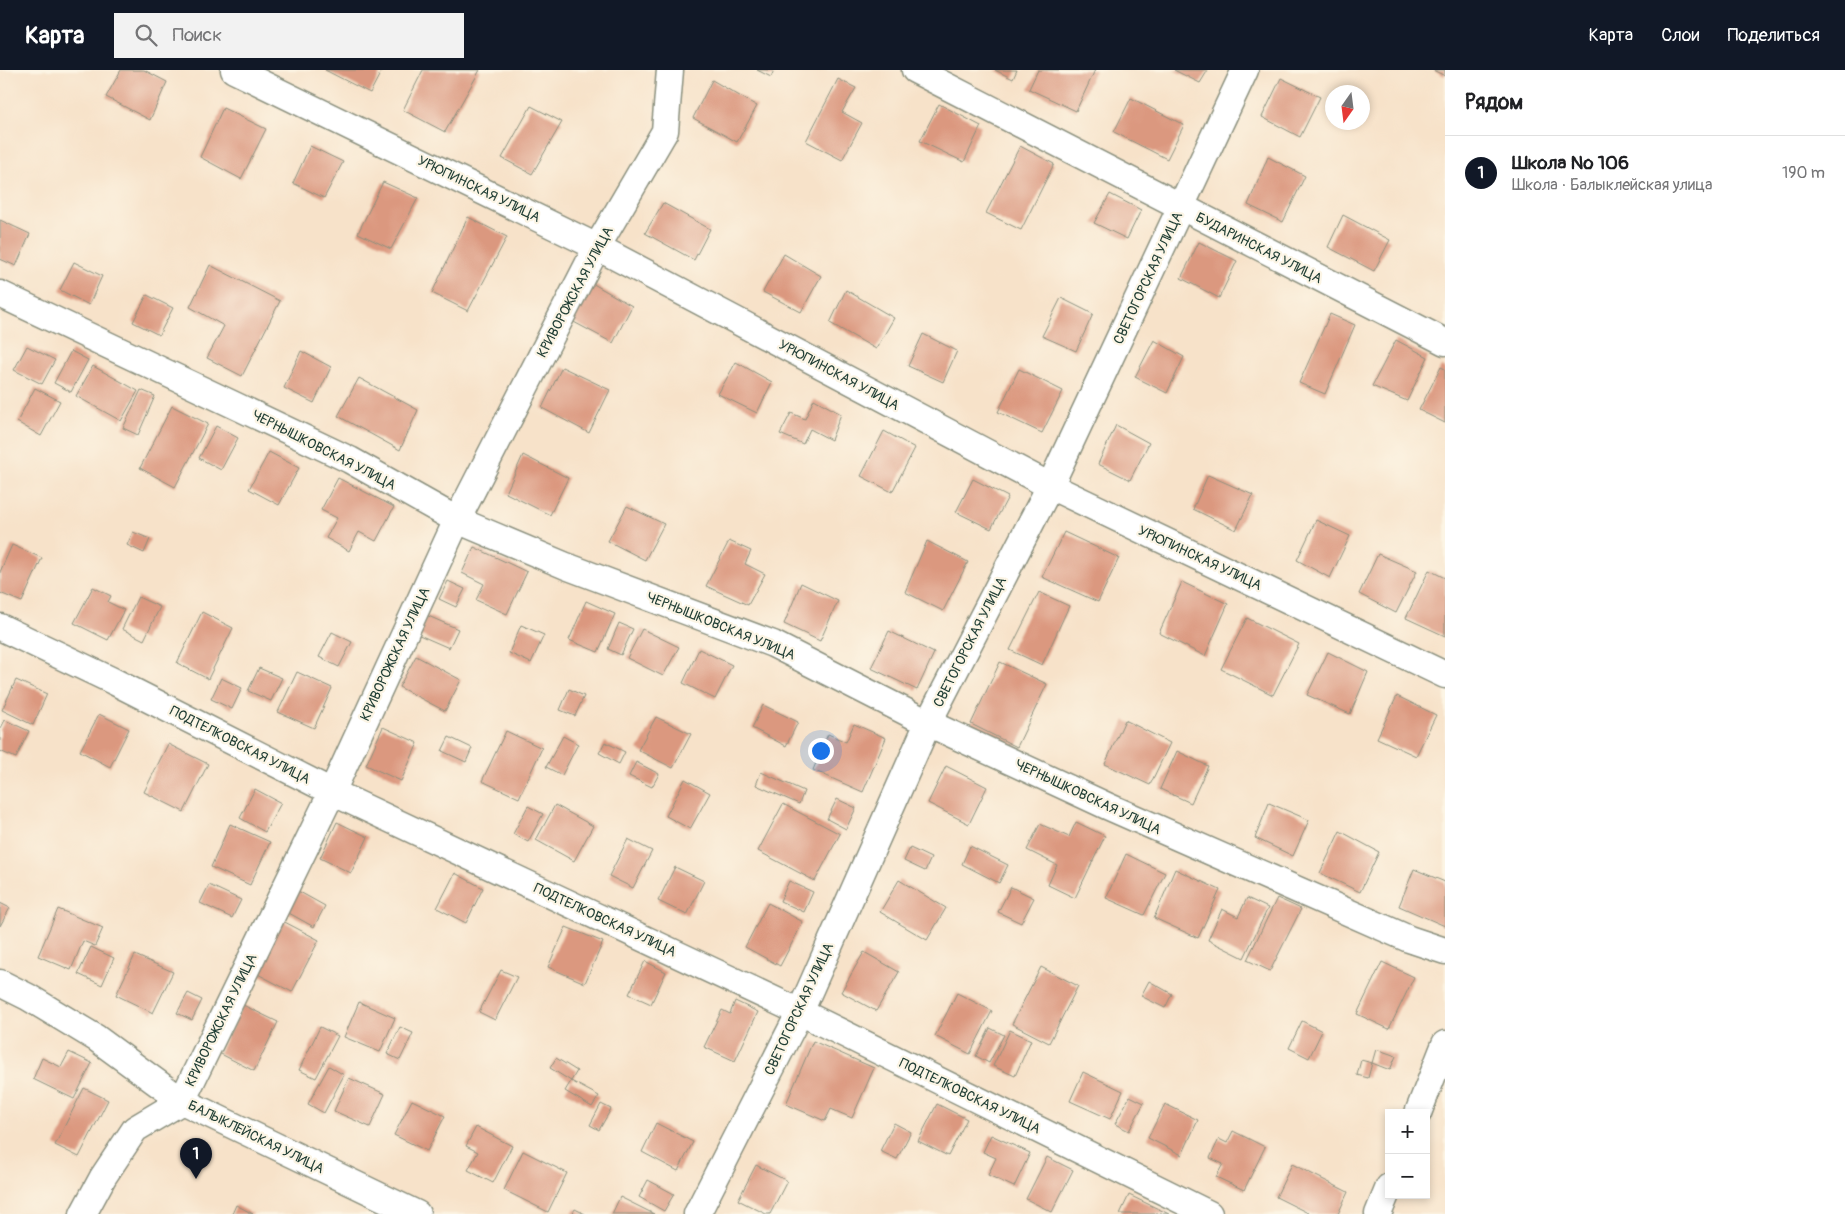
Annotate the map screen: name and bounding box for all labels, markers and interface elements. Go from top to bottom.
search box [114,13,464,58]
text: Карта [25,21,84,50]
icon: search [132,21,160,49]
text: Поиск [172,23,222,47]
text: Карта [1589,24,1633,47]
text: Слои [1661,24,1699,47]
text: Поделиться [1727,24,1820,47]
north arrow [1325,85,1370,130]
text: Рядом [1465,89,1523,116]
text: Школа № 106 [1512,151,1629,175]
street label: УРЮПИНСКАЯ УЛИЦА [415,152,543,226]
text: 1 [1478,163,1484,183]
text: 190 m [1782,163,1825,183]
text: Школа · Балыклейская улица [1512,175,1713,195]
street label: СВЕТОГОРСКАЯ УЛИЦА [1110,209,1186,347]
street label: БУДАРИНСКАЯ УЛИЦА [1193,209,1325,287]
street label: КРИВОРОЖСКАЯ УЛИЦА [533,224,617,360]
street label: УРЮПИНСКАЯ УЛИЦА [776,336,902,414]
street label: ЧЕРНЫШКОВСКАЯ УЛИЦА [249,406,399,494]
street label: УРЮПИНСКАЯ УЛИЦА [1136,522,1264,594]
street label: СВЕТОГОРСКАЯ УЛИЦА [930,574,1010,710]
street label: КРИВОРОЖСКАЯ УЛИЦА [357,584,433,724]
street label: ЧЕРНЫШКОВСКАЯ УЛИЦА [644,588,798,664]
street label: ПОДТЕЛКОВСКАЯ УЛИЦА [167,702,313,788]
your location [808,738,834,764]
street label: ЧЕРНЫШКОВСКАЯ УЛИЦА [1012,756,1164,838]
street label: ПОДТЕЛКОВСКАЯ УЛИЦА [531,880,679,960]
street label: СВЕТОГОРСКАЯ УЛИЦА [761,940,837,1078]
street label: КРИВОРОЖСКАЯ УЛИЦА [181,951,261,1089]
street label: ПОДТЕЛКОВСКАЯ УЛИЦА [897,1054,1043,1138]
street label: БАЛЫКЛЕЙСКАЯ УЛИЦА [185,1097,327,1177]
map controls [1385,1109,1430,1199]
button: + [1385,1109,1430,1154]
pin: 1 [180,1138,212,1179]
button: − [1385,1154,1430,1199]

